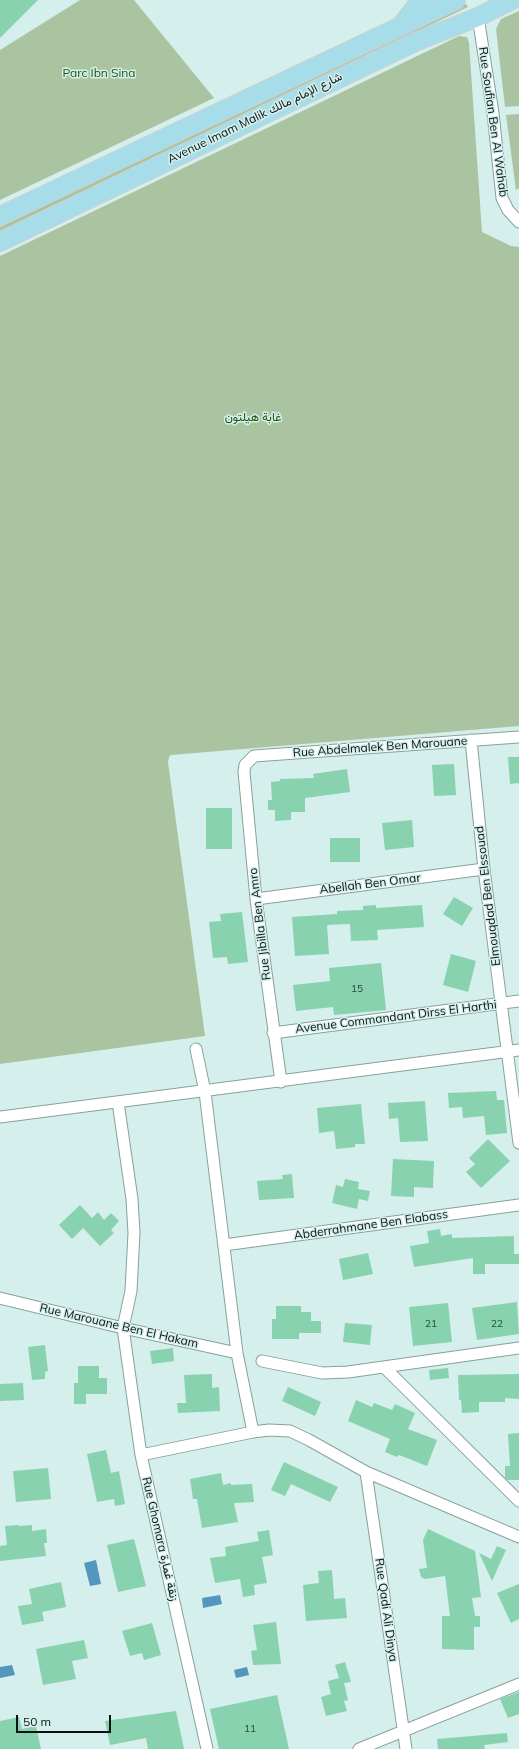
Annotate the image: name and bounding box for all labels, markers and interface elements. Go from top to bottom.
street label: Rue Soufian Ben Al Wahab [475,46,511,198]
park label: Parc Ibn Sina [62,66,136,80]
street label: Avenue Imam Malik شارع الإمام مالك [165,69,345,167]
park label: غابة هيلتون [225,410,281,424]
street label: Rue Abdelmalek Ben Marouane [292,734,468,760]
street label: Elmouqdad Ben Elssouad [472,825,504,967]
street label: Rue Jibilla Ben Amro [246,867,274,981]
street label: Abellah Ben Omar [319,871,421,897]
house number: 15 [351,983,363,995]
street label: Avenue Commandant Dirss El Harthi [294,997,498,1037]
street label: Abderrahmane Ben Elabass [293,1207,449,1243]
street label: Rue Marouane Ben El Hakam [38,1301,200,1351]
house number: 21 [425,1318,437,1330]
house number: 22 [491,1318,503,1330]
street label: Rue Ghomara زنقة غمارة [139,1476,181,1602]
street label: Rue Qadi Ali Dinya [372,1557,400,1663]
scale bar [18,1707,113,1733]
text: 50 m [23,1714,51,1729]
house number: 11 [244,1723,256,1735]

